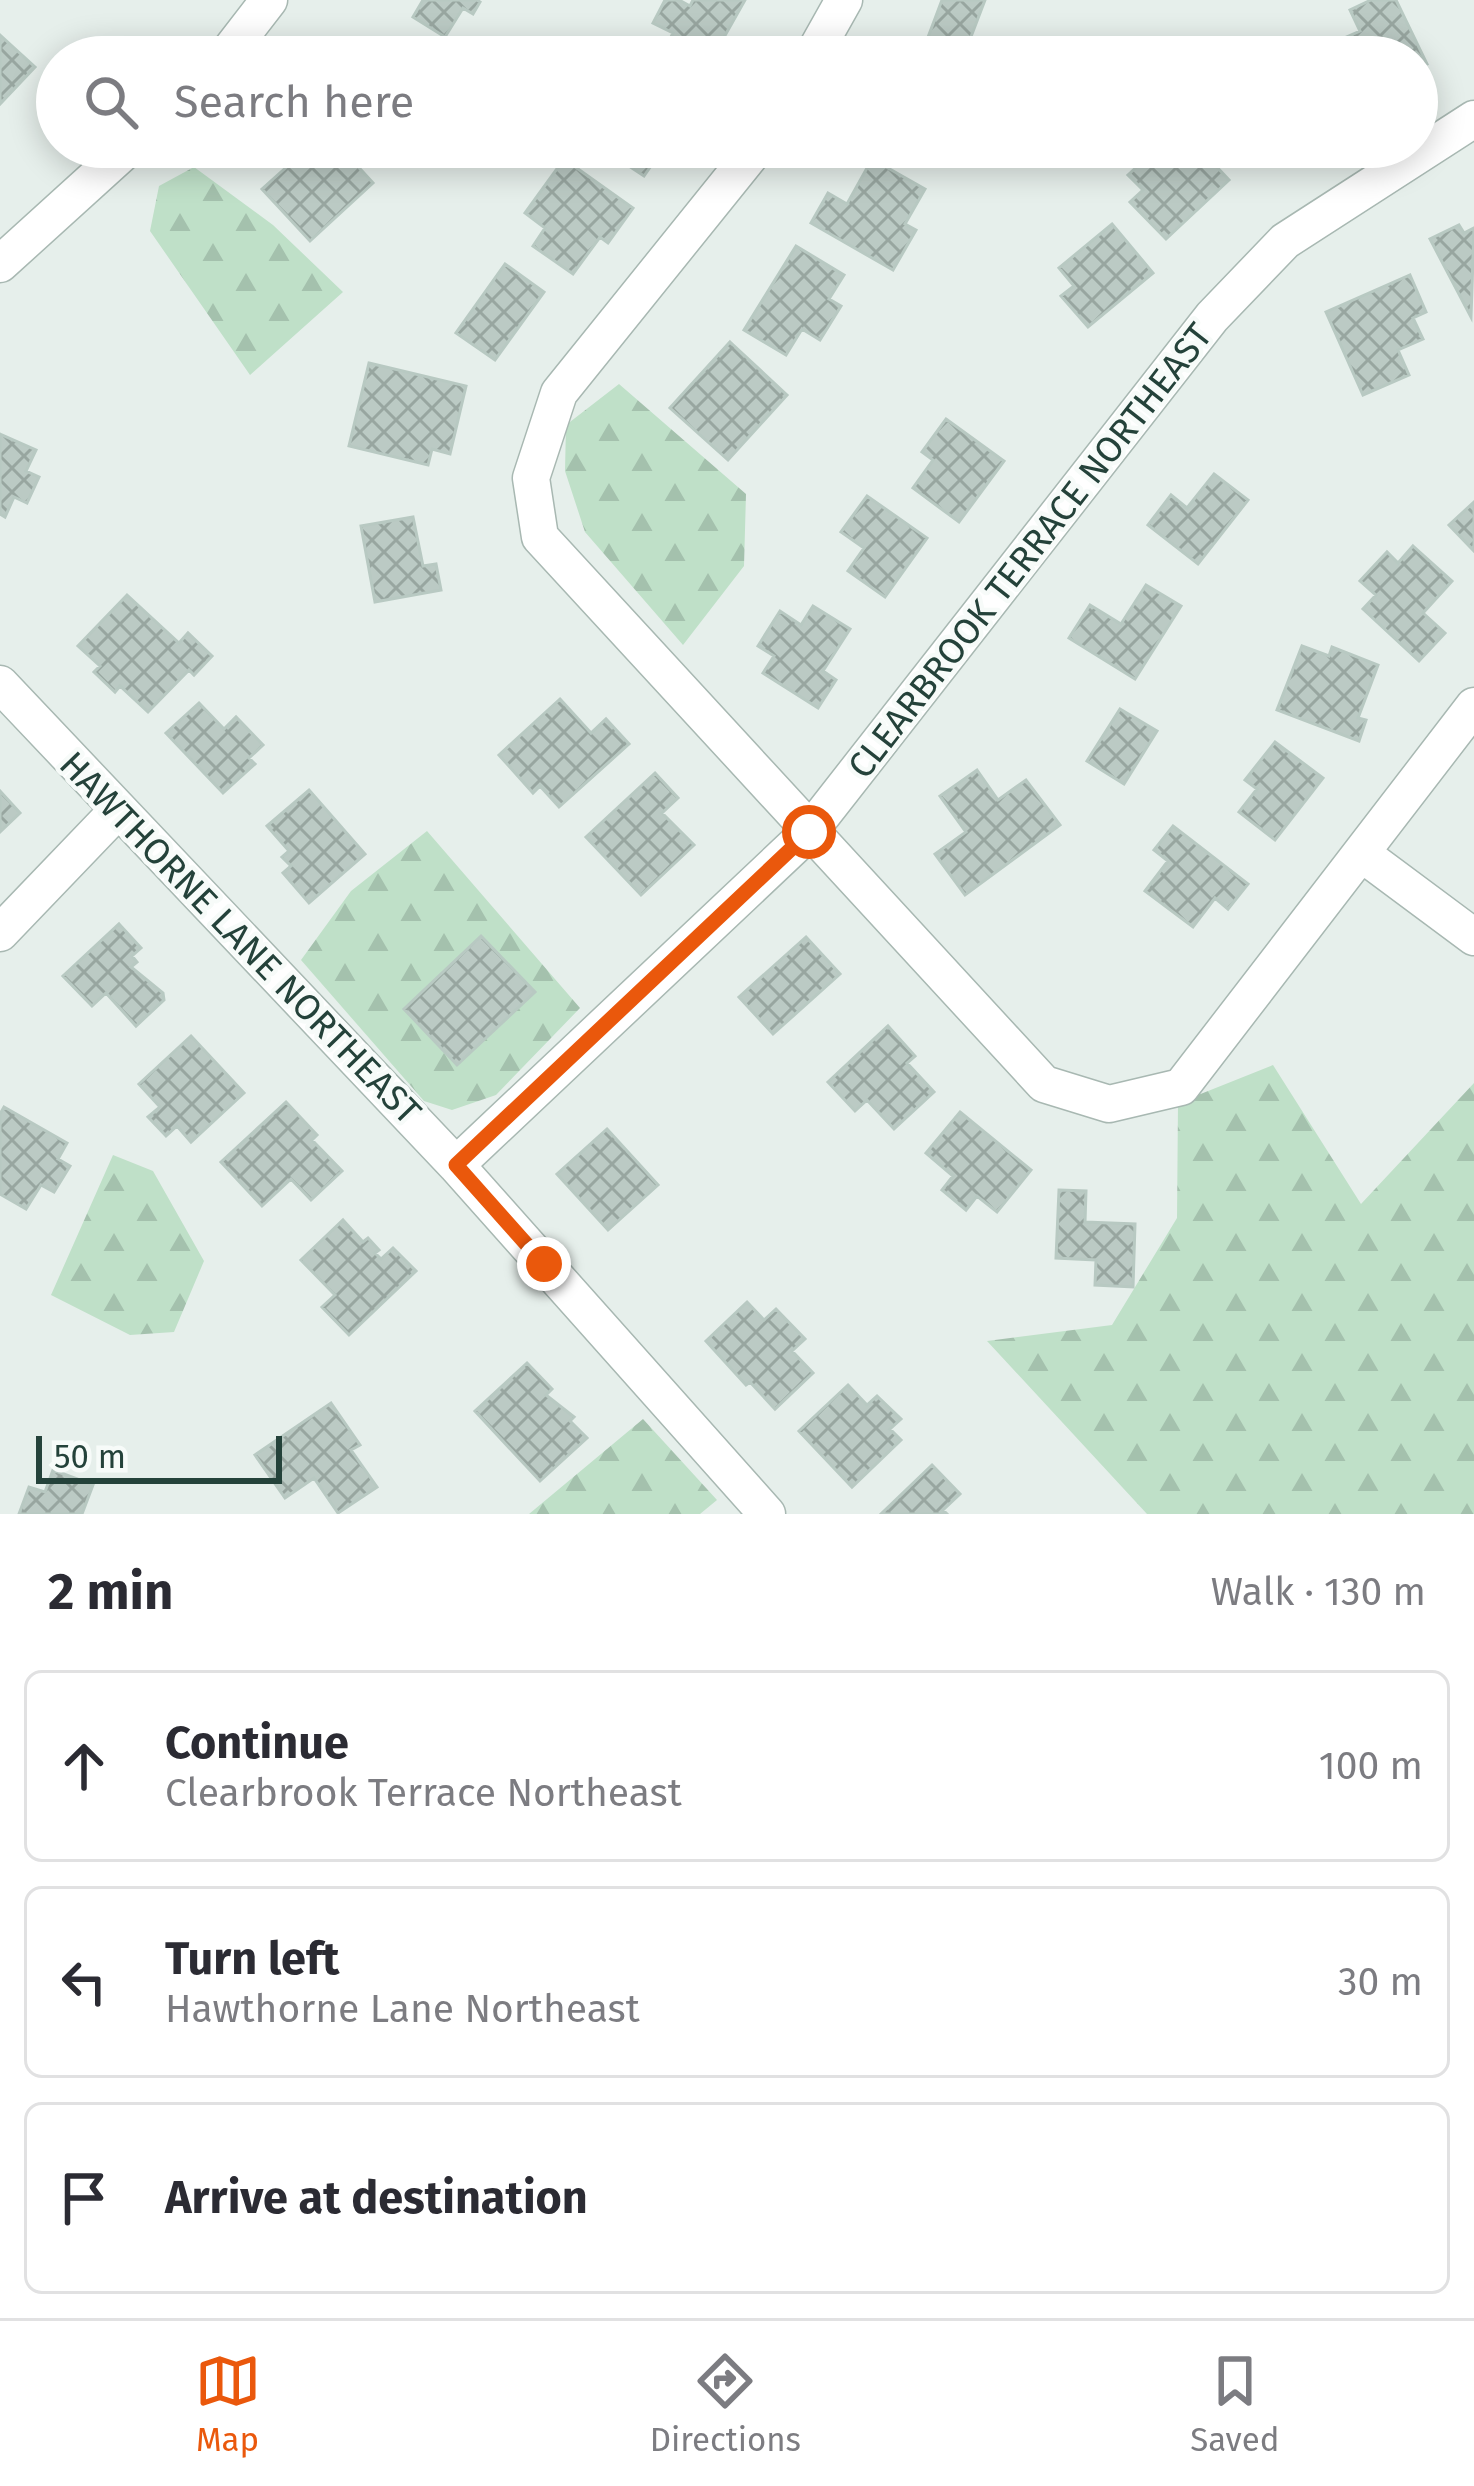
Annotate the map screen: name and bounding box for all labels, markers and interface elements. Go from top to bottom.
search box [36,36,1438,168]
icon: search [78,69,144,135]
text: Search here [174,75,414,129]
street label: CLEARBROOK TERRACE NORTHEAST [839,314,1222,787]
street label: HAWTHORNE LANE NORTHEAST [50,743,430,1134]
route start [782,805,836,859]
route end [517,1237,571,1291]
scale bar [36,1430,282,1483]
text: 50 m [54,1437,126,1477]
text: 2 min [48,1561,173,1623]
text: Walk · 130 m [1211,1569,1426,1615]
text: Continue [165,1716,349,1770]
icon: ahead [51,1733,117,1799]
text: 100 m [1319,1743,1423,1789]
text: Clearbrook Terrace Northeast [165,1770,682,1816]
text: Turn left [165,1932,339,1986]
icon: left [51,1949,117,2015]
text: 30 m [1338,1959,1423,2005]
text: Hawthorne Lane Northeast [165,1986,640,2032]
icon: arrive [51,2165,117,2231]
text: Arrive at destination [165,2171,588,2225]
tab: Map [195,2348,261,2460]
tab: Directions [650,2348,801,2460]
tab: Saved [1190,2348,1279,2460]

